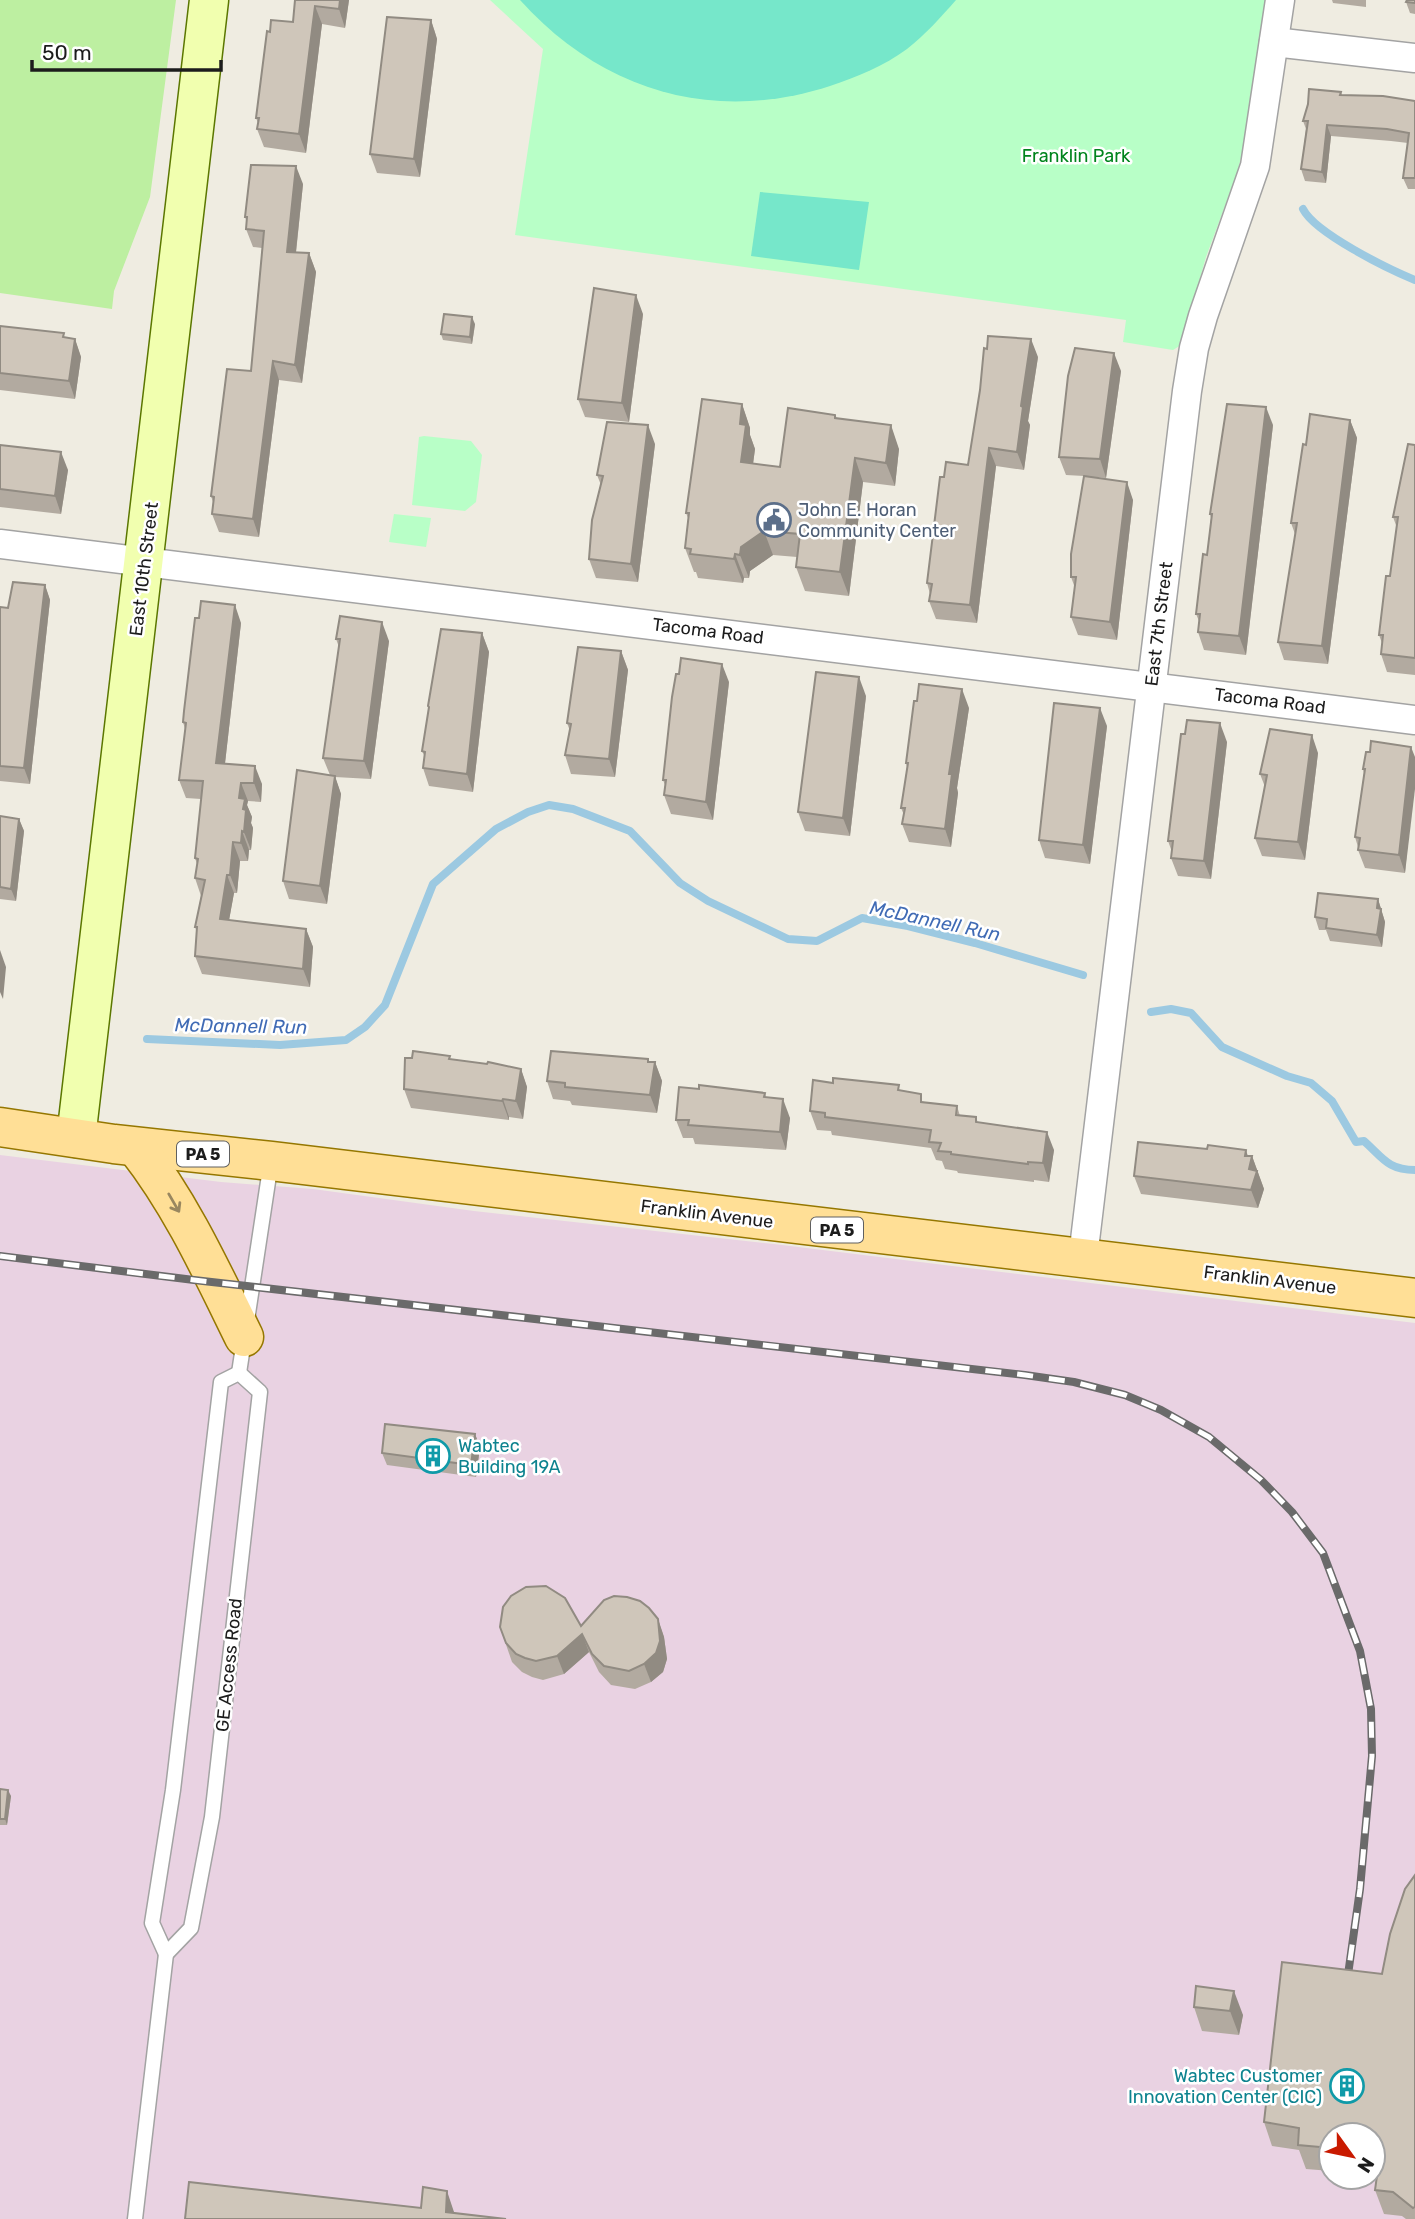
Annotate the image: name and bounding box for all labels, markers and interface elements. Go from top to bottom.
scale bar [32,28,220,72]
text: 50 m [42,40,92,65]
park label: Franklin Park [1022,145,1131,167]
place label: John E. Horan Community Center [798,499,956,542]
street label: East 10th Street [125,501,163,637]
public building icon: John E. Horan Community Center [755,501,793,539]
street label: East 7th Street [1140,561,1178,687]
street label: Tacoma Road [651,613,765,649]
street label: Tacoma Road [1213,683,1327,719]
water label: McDannell Run [868,896,1002,946]
water label: McDannell Run [174,1013,308,1039]
road number: PA 5 [177,1142,229,1166]
one-way arrow [167,1192,181,1212]
street label: Franklin Avenue [639,1195,775,1233]
road number: PA 5 [811,1218,863,1242]
street label: Franklin Avenue [1202,1261,1338,1299]
place label: Wabtec Building 19A [458,1435,561,1478]
building icon: Wabtec Building 19A [414,1437,452,1475]
street label: GE Access Road [211,1597,247,1733]
place label: Wabtec Customer Innovation Center (CIC) [1128,2065,1322,2108]
building icon: Wabtec Customer Innovation Center (CIC) [1328,2067,1366,2105]
north arrow [1317,2121,1387,2191]
text: N [1352,2153,1379,2177]

